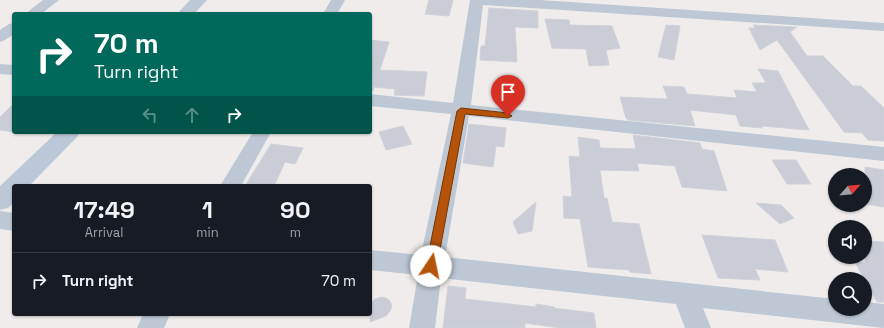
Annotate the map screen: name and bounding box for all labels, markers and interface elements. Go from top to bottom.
text: 70 m [94,25,159,61]
icon: right [28,28,80,80]
text: Turn right [94,60,178,83]
pin [491,75,525,116]
icon: arrive [497,81,519,103]
icon: left [139,104,161,126]
icon: ahead [181,104,203,126]
icon: right [223,104,245,126]
north arrow [828,168,872,212]
map controls [828,168,872,316]
text: 17:49 [73,194,135,225]
text: 1 [202,194,213,225]
text: 90 [280,194,311,225]
button: sound [828,220,872,264]
text: Arrival [85,224,123,241]
text: min [196,224,219,241]
text: m [290,224,301,241]
position arrow [410,245,452,287]
icon: right [28,270,50,292]
text: Turn right [62,271,133,290]
text: 70 m [321,271,356,290]
button: search [828,272,872,316]

